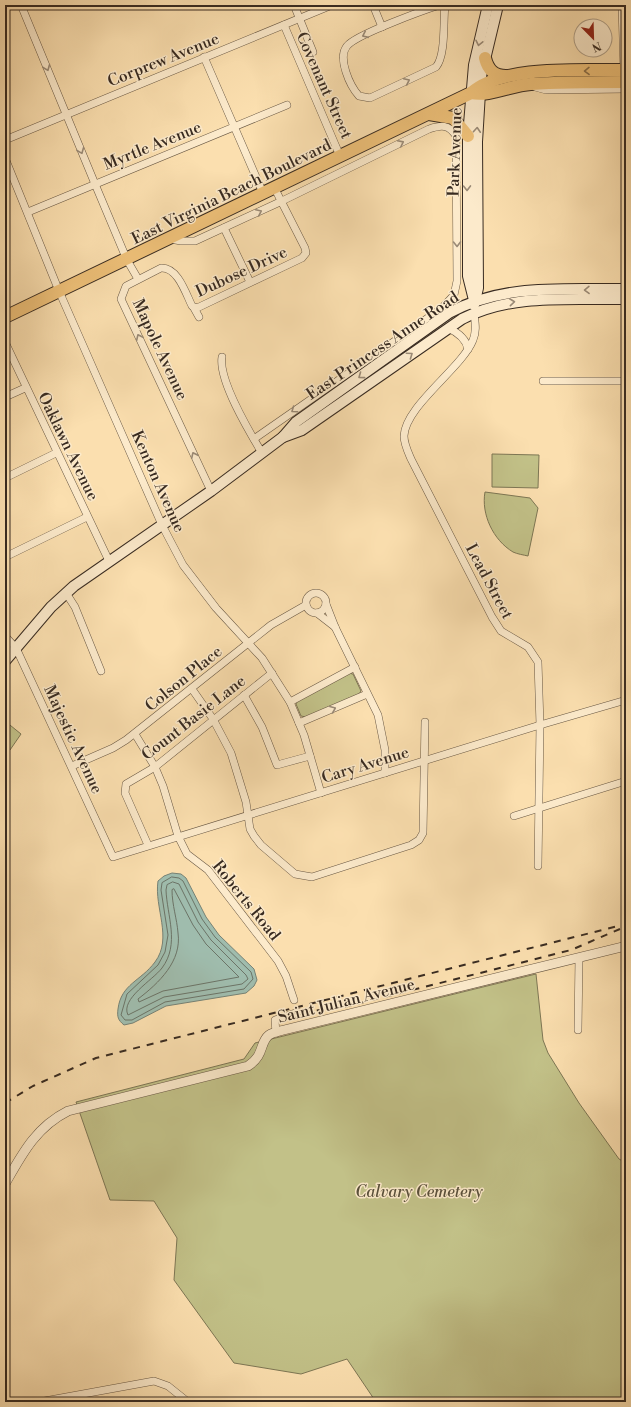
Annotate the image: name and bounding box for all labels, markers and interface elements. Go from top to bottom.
north arrow [573,18,613,58]
street label: Corprew Avenue [105,28,222,91]
street label: Covenant Street [292,29,357,142]
one-way arrow [361,30,369,38]
text: N [590,38,603,55]
one-way arrow [475,40,483,46]
one-way arrow [42,63,50,71]
one-way arrow [584,66,590,75]
one-way arrow [403,78,411,86]
street label: Park Avenue [443,107,467,197]
street label: Myrtle Avenue [100,117,204,175]
one-way arrow [473,127,482,133]
street label: East Virginia Beach Boulevard [128,135,335,249]
one-way arrow [397,140,404,148]
one-way arrow [76,146,84,154]
one-way arrow [463,185,471,191]
one-way arrow [255,209,263,217]
one-way arrow [453,241,461,247]
street label: Dubose Drive [192,242,290,302]
one-way arrow [584,286,590,294]
street label: East Princess Anne Road [302,287,463,405]
street label: Mapole Avenue [128,296,192,403]
one-way arrow [509,298,515,307]
one-way arrow [136,334,144,342]
one-way arrow [405,353,412,360]
one-way arrow [358,371,365,378]
street label: Oaklawn Avenue [33,389,103,504]
one-way arrow [291,405,298,413]
street label: Kenton Avenue [127,427,189,535]
one-way arrow [191,452,199,460]
street label: Lead Street [461,540,517,623]
street label: Colson Place [141,642,226,716]
street label: Count Basie Lane [137,671,250,765]
street label: Majestic Avenue [39,682,107,797]
one-way arrow [330,705,337,713]
street label: Cary Avenue [319,742,411,788]
street label: Roberts Road [208,856,285,945]
street label: Saint Julian Avenue [276,974,417,1028]
park label: Calvary Cemetery [355,1182,483,1202]

